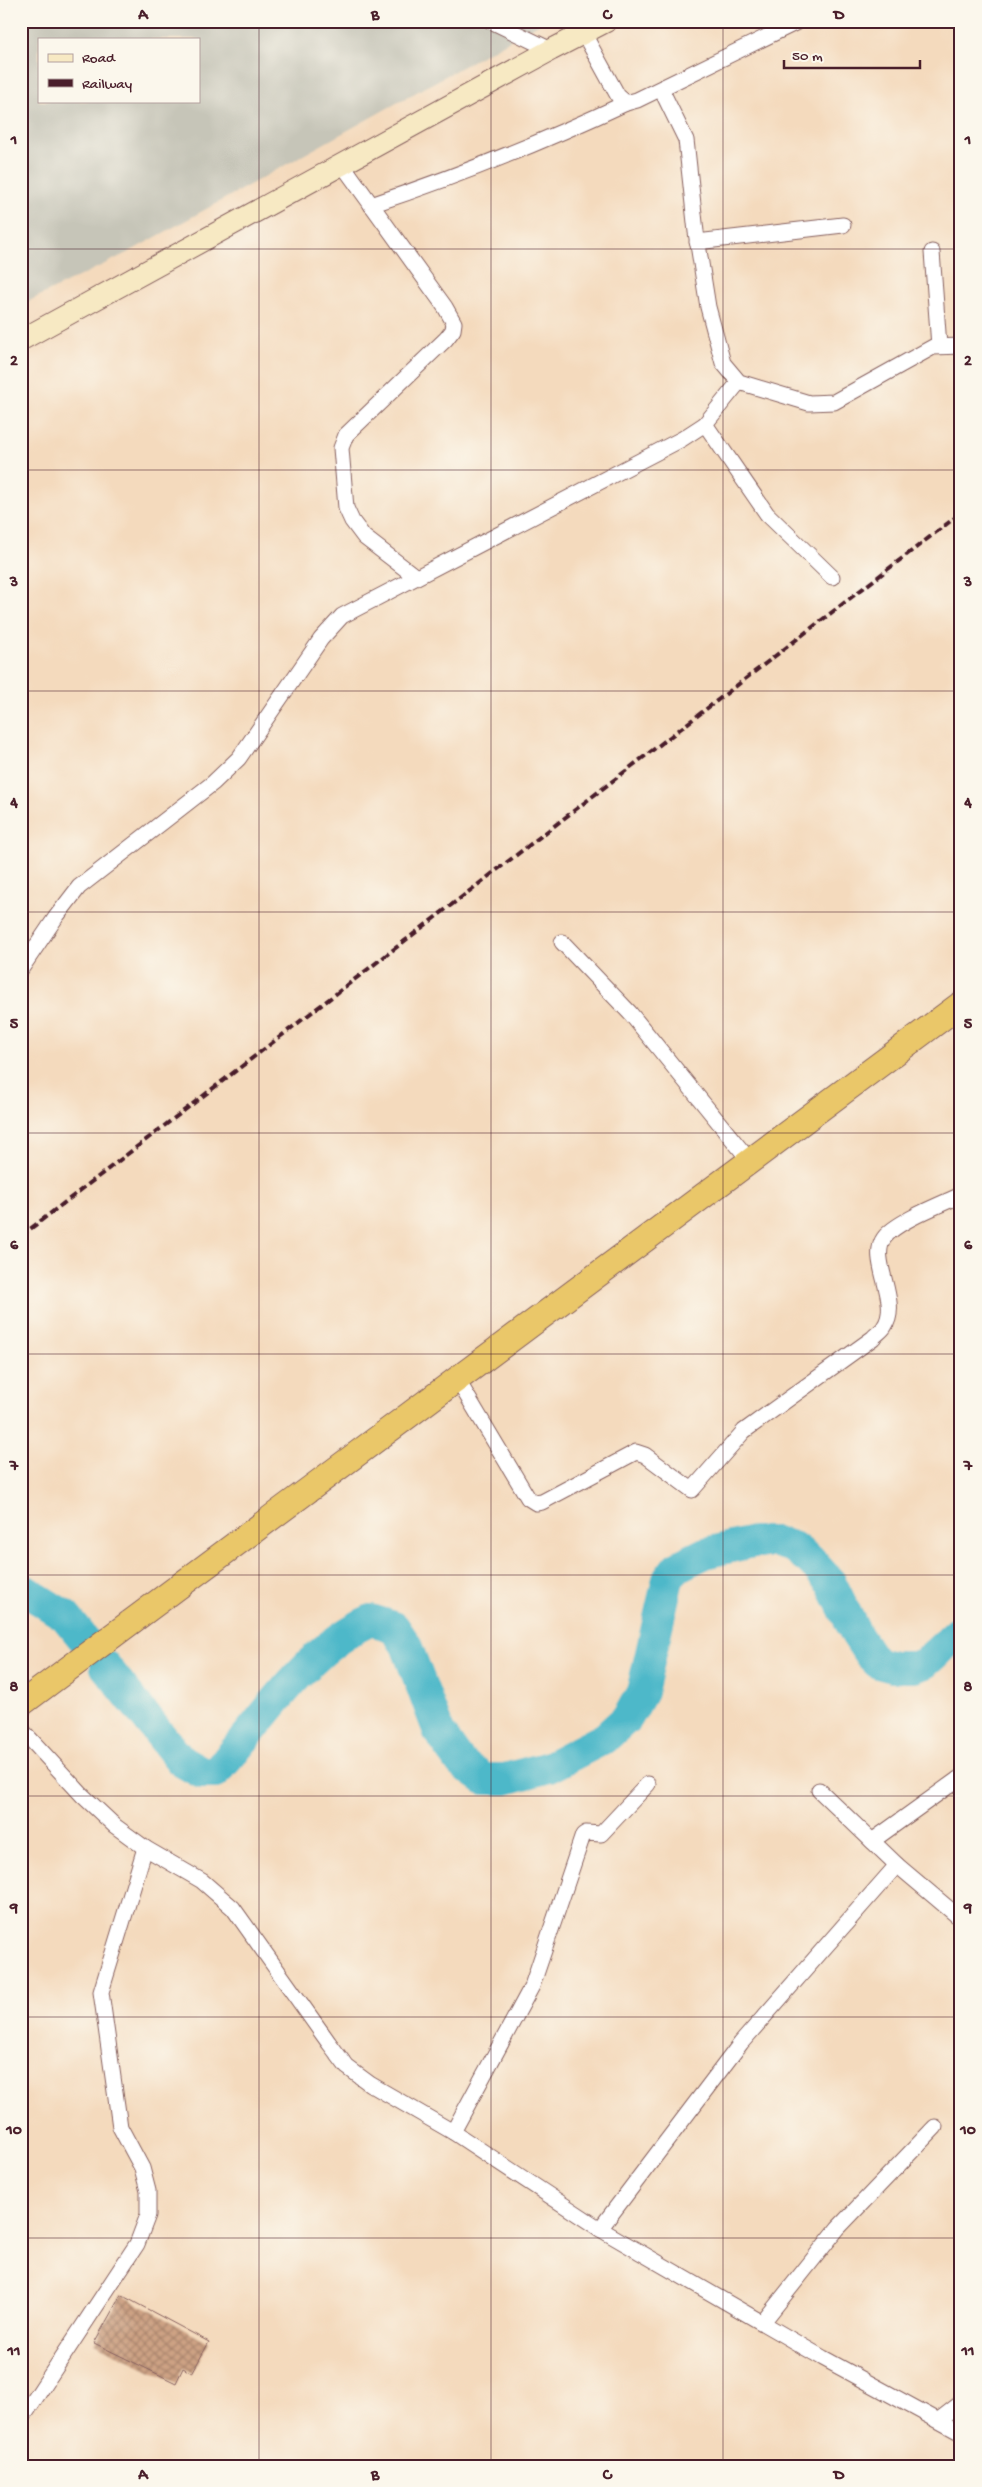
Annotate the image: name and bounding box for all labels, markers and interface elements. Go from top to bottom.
text: A [137,7,149,26]
text: B [370,7,380,26]
text: C [602,7,613,26]
text: D [832,7,845,26]
legend [38,38,200,102]
scale bar [784,38,921,70]
text: 50 m [792,48,823,66]
text: Road [82,50,116,68]
text: Railway [82,76,133,94]
text: 1 [10,132,17,151]
text: 1 [964,132,971,151]
text: 2 [10,353,18,372]
text: 2 [964,353,972,372]
text: 3 [9,574,18,593]
text: 3 [963,574,972,593]
text: 4 [9,795,18,814]
text: 4 [963,795,972,814]
text: 5 [10,1016,19,1035]
text: 5 [964,1016,973,1035]
text: 6 [10,1237,19,1256]
text: 6 [964,1237,973,1256]
text: 7 [9,1458,19,1477]
text: 7 [963,1458,973,1477]
text: 8 [10,1679,19,1698]
text: 8 [964,1679,973,1698]
text: 9 [9,1900,18,1919]
text: 9 [963,1900,972,1919]
text: 10 [5,2122,22,2141]
text: 10 [959,2122,976,2141]
text: 11 [7,2343,20,2362]
text: 11 [961,2343,974,2362]
text: A [137,2467,149,2486]
text: B [370,2467,380,2486]
text: C [602,2467,613,2486]
text: D [832,2467,845,2486]

